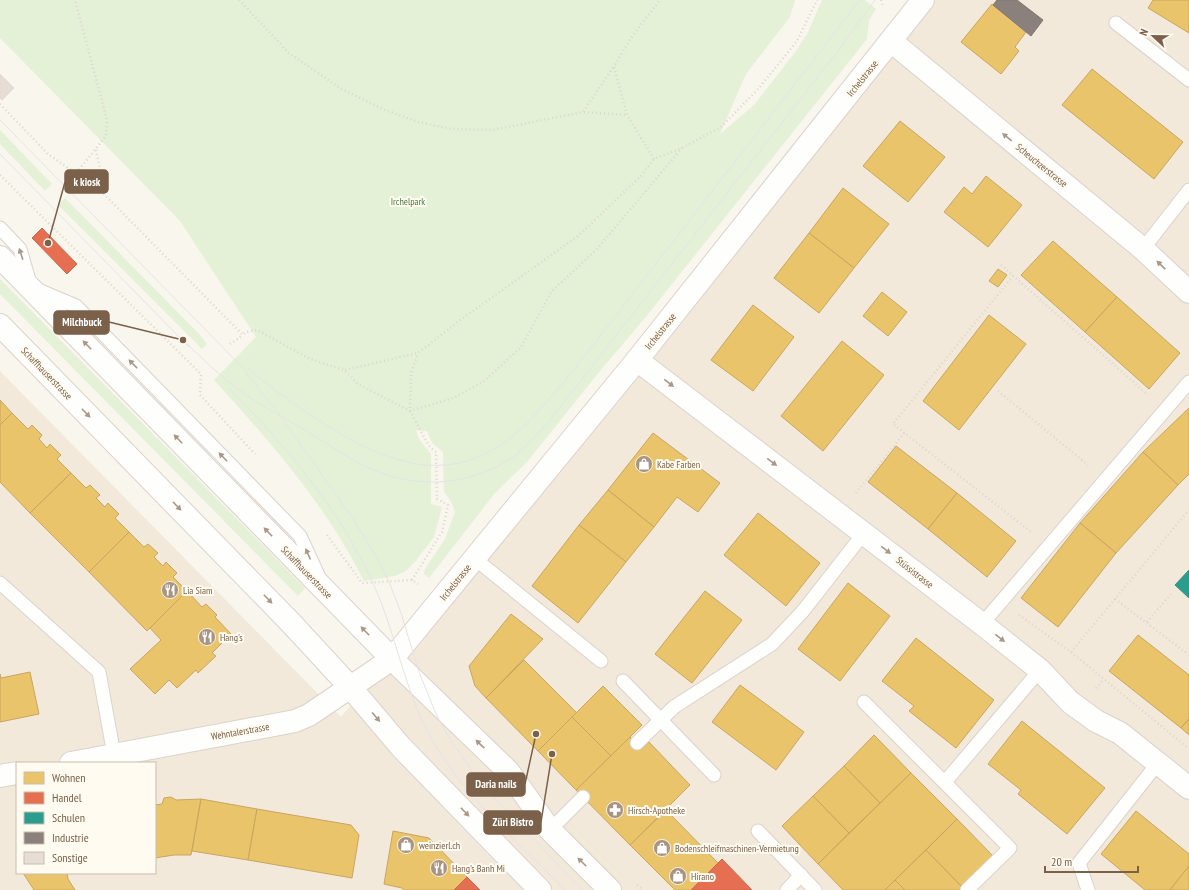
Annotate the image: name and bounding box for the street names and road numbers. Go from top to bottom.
street label: Irchelstrasse [844,57,881,99]
street label: Scheuchzerstrasse [1013,141,1070,190]
street label: Irchelstrasse [642,310,679,352]
street label: Schaffhauserstrasse [18,344,75,402]
street label: Schaffhauserstrasse [278,543,335,601]
street label: Stüssistrasse [893,554,936,591]
street label: Irchelstrasse [437,561,474,603]
street label: Wehntalerstrasse [210,720,270,743]

